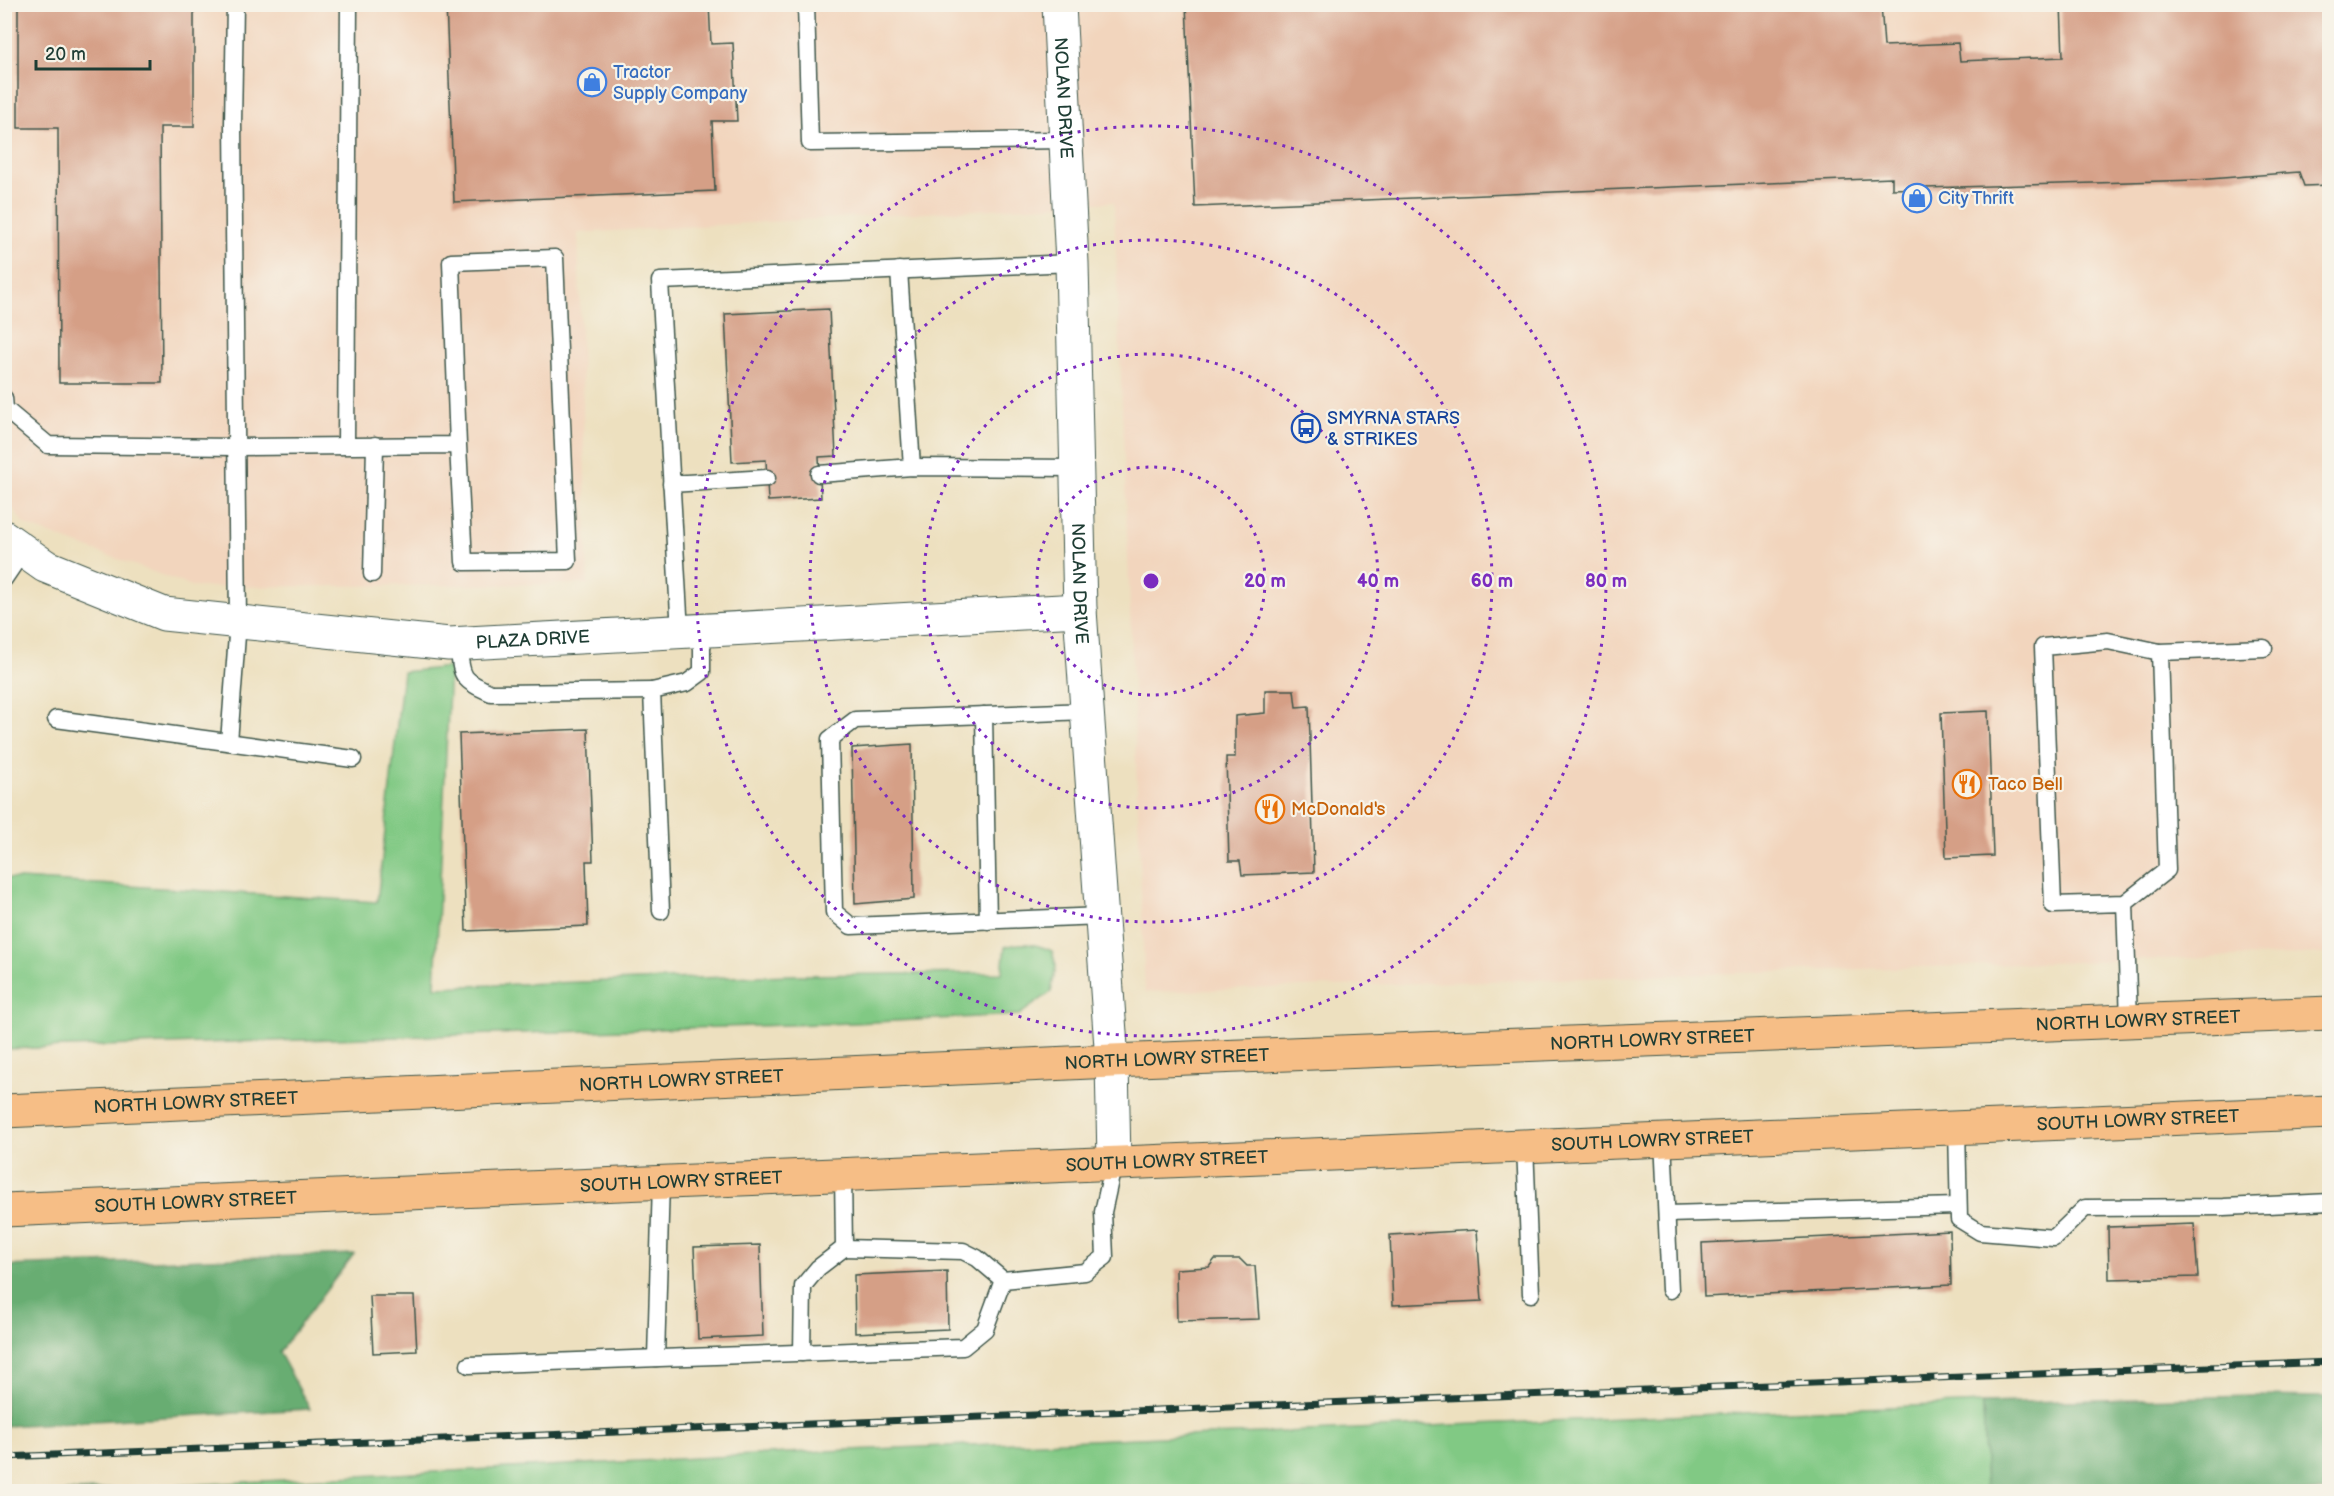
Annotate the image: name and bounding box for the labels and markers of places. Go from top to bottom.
place label: Tractor Supply Company [613,62,748,104]
shop icon: Tractor Supply Company [576,66,608,98]
shop icon: City Thrift [1901,182,1933,214]
place label: City Thrift [1938,188,2014,209]
place label: SMYRNA STARS & STRIKES [1327,408,1460,450]
bus stop icon: SMYRNA STARS & STRIKES [1290,412,1322,444]
centre of rings [1141,571,1161,591]
restaurant icon: Taco Bell [1951,768,1983,800]
place label: Taco Bell [1988,774,2063,795]
restaurant icon: McDonald's [1254,793,1286,825]
place label: McDonald's [1291,799,1386,820]

